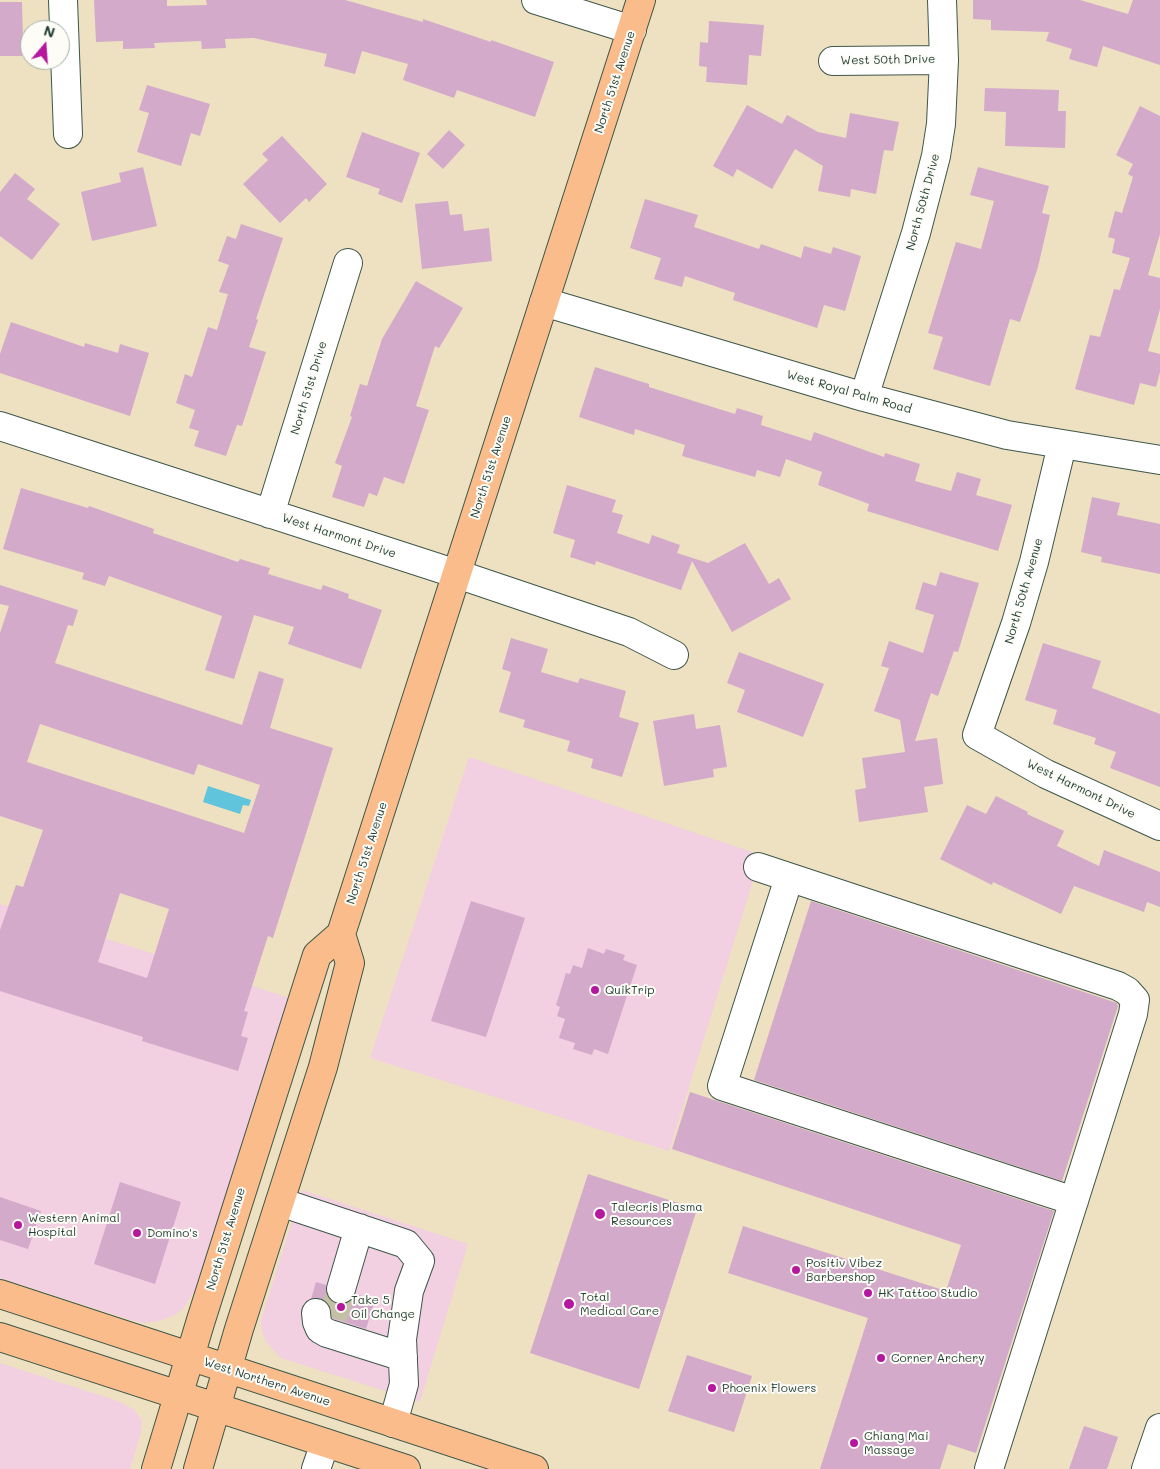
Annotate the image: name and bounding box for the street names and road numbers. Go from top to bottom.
street label: North 51st Avenue [592,29,638,135]
street label: West 50th Drive [840,52,936,68]
street label: North 50th Drive [903,152,943,252]
street label: North 51st Drive [288,340,330,436]
street label: West Royal Palm Road [785,367,913,417]
street label: North 51st Avenue [468,414,514,520]
street label: West Harmont Drive [280,511,398,561]
street label: North 50th Avenue [1002,536,1046,646]
street label: West Harmont Drive [1024,756,1138,822]
street label: North 51st Avenue [344,800,390,906]
street label: North 51st Avenue [204,1186,248,1292]
street label: West Northern Avenue [202,1355,332,1409]

